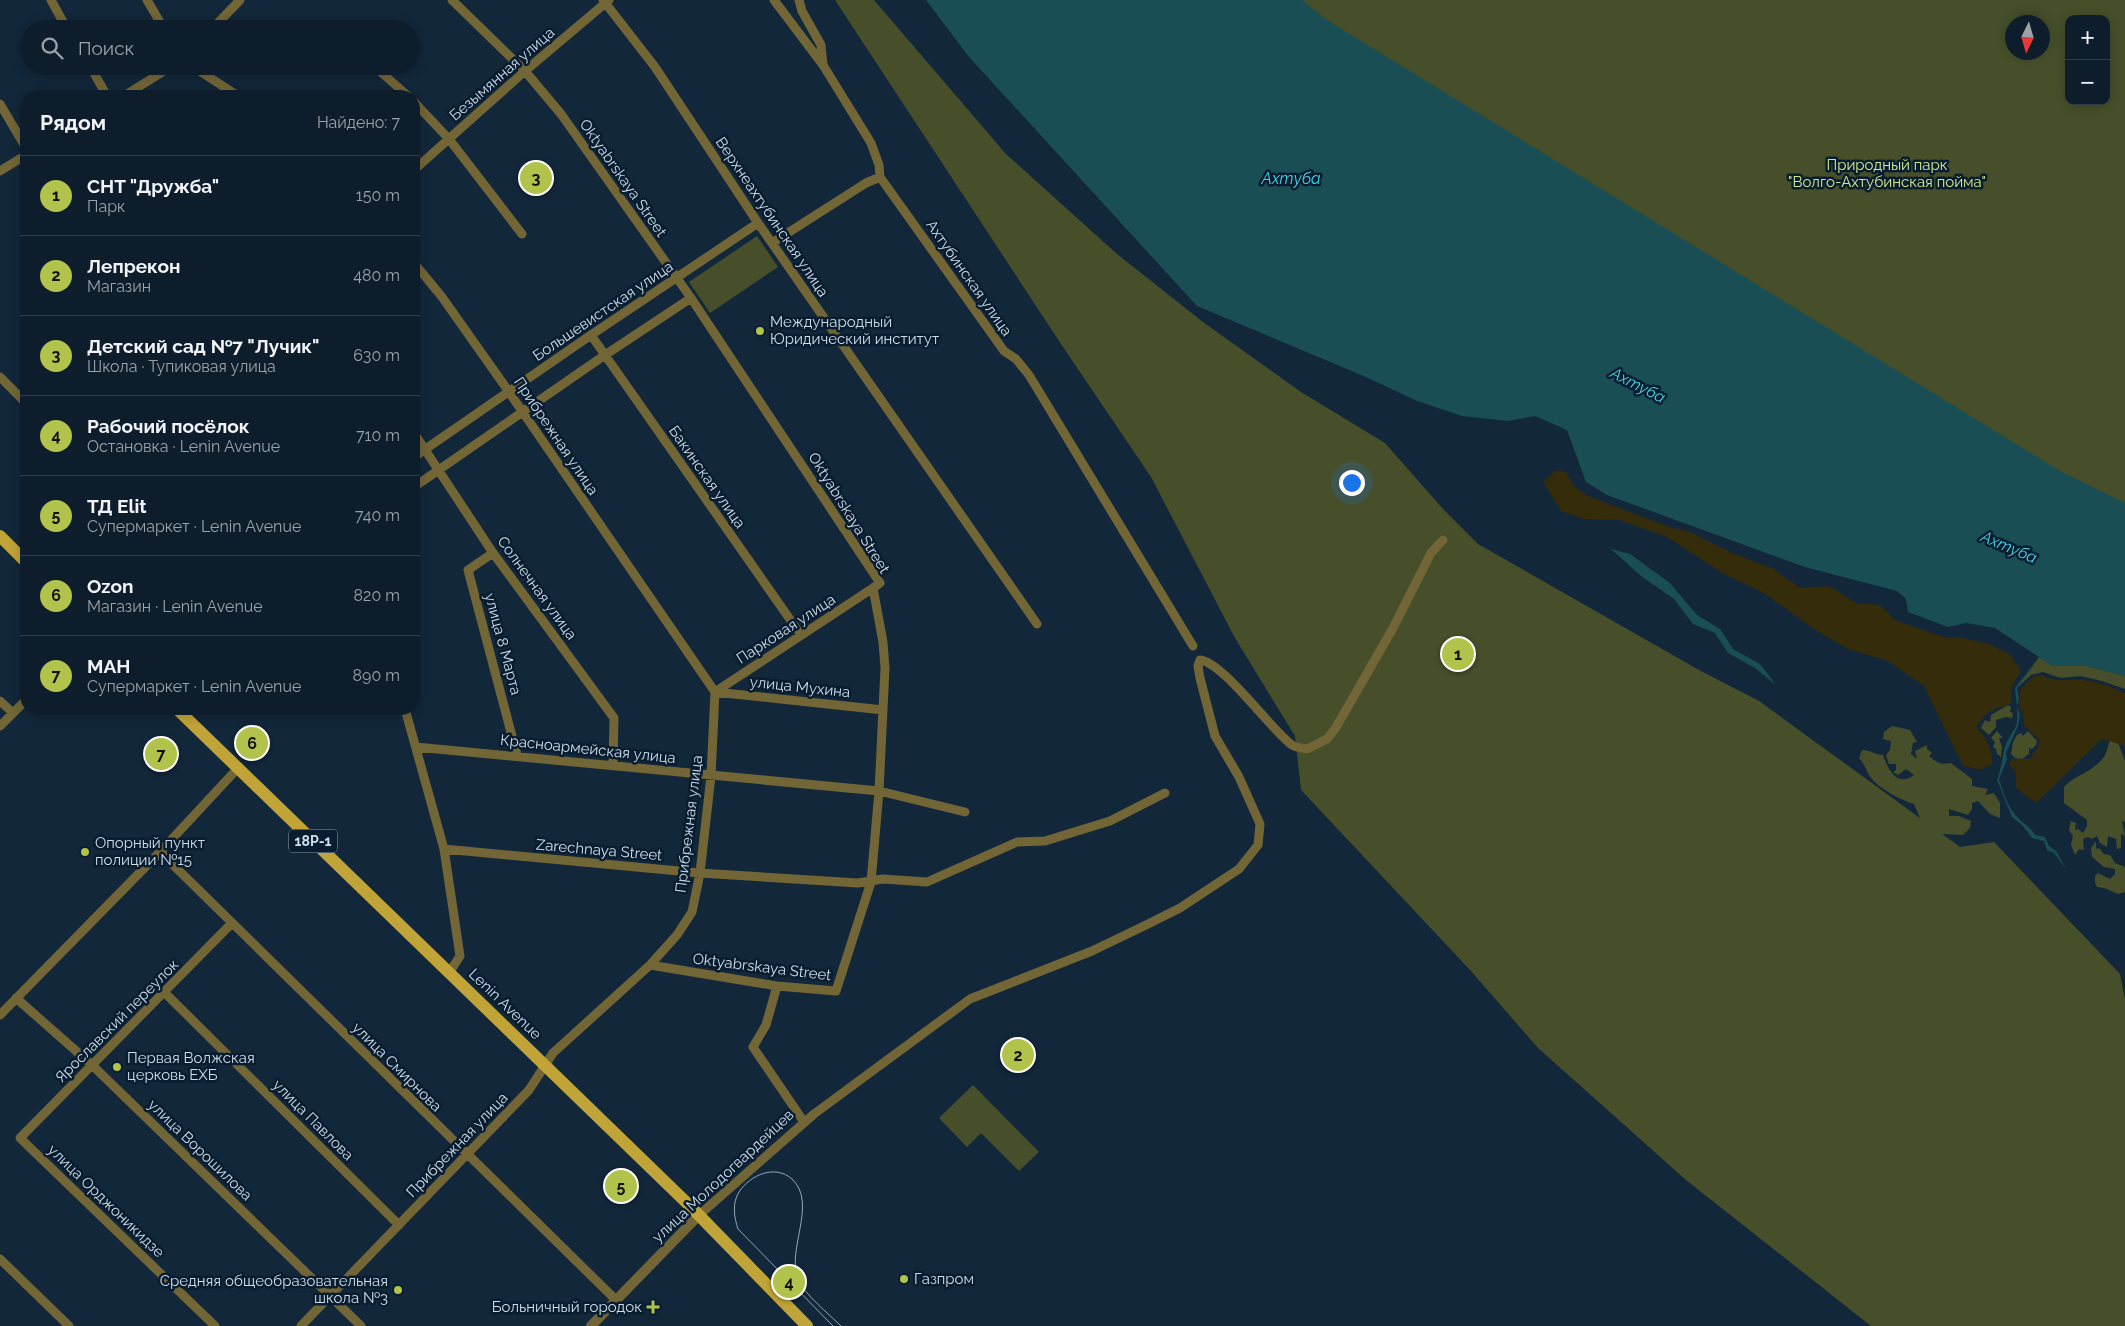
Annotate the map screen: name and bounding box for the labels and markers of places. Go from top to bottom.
pin: 3 [520,159,552,197]
place label: Международный Юридический институт [770,313,939,348]
marker: Международный Юридический институт [754,325,766,337]
pin: 1 [1442,635,1474,673]
pin: 6 [236,724,268,762]
pin: 7 [145,735,177,773]
place label: Опорный пункт полиции №15 [95,834,205,869]
marker: Опорный пункт полиции №15 [79,846,91,858]
pin: 2 [1002,1036,1034,1074]
place label: Первая Волжская церковь ЕХБ [127,1049,255,1084]
marker: Первая Волжская церковь ЕХБ [111,1061,123,1073]
pin: 5 [605,1167,637,1205]
pin: 4 [773,1263,805,1301]
place label: Газпром [914,1270,974,1288]
place label: Средняя общеобразовательная школа №3 [160,1272,388,1307]
marker: Газпром [898,1273,910,1285]
marker: Средняя общеобразовательная школа №3 [392,1284,404,1296]
place label: Больничный городок [492,1298,642,1316]
marker: Больничный городок [646,1300,660,1314]

